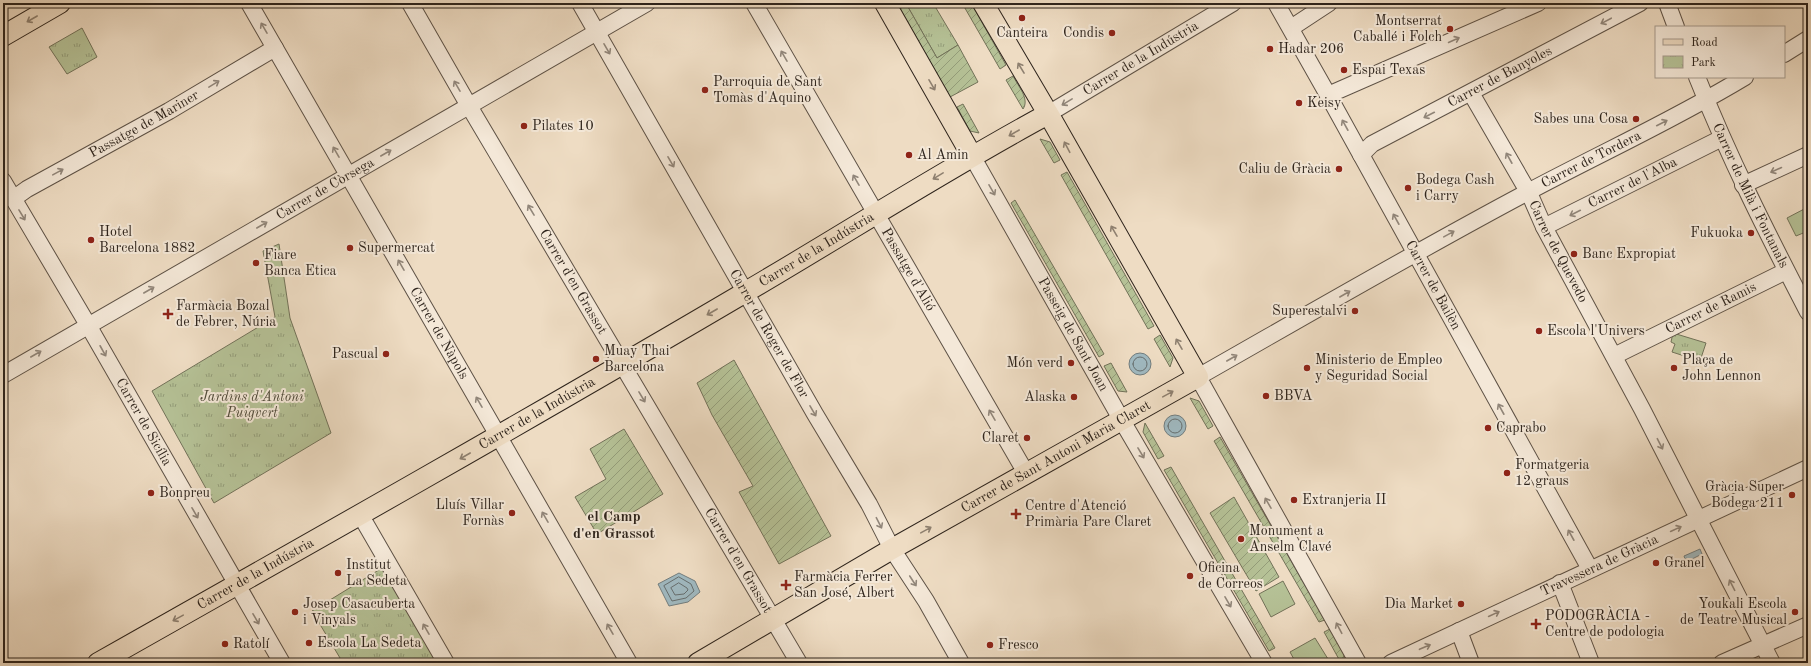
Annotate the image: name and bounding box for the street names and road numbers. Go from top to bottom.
street label: Carrer de la Indústria [1081,19,1201,98]
street label: Carrer de Banyoles [1445,44,1554,110]
street label: Passatge de Mariner [87,88,202,160]
street label: Carrer de Milà i Fontanals [1710,121,1791,270]
street label: Carrer de Tordera [1539,128,1643,191]
street label: Carrer de Còrsega [274,155,377,223]
street label: Carrer de l'Alba [1586,155,1679,211]
street label: Carrer de Quevedo [1526,198,1590,305]
street label: Carrer de la Indústria [757,210,877,290]
street label: Passatge d'Alió [879,226,938,314]
street label: Carrer d'en Grassot [537,227,610,337]
street label: Carrer de Bailèn [1403,238,1464,333]
street label: Carrer de Roger de Flor [727,267,812,401]
street label: Passeig de Sant Joan [1035,275,1111,394]
street label: Carrer de Ramis [1663,280,1759,336]
street label: Carrer de Nàpols [407,285,471,381]
street label: Carrer de la Indústria [476,374,598,452]
street label: Carrer de Sicília [113,376,174,468]
street label: Carrer de Sant Antoni Maria Claret [959,398,1153,516]
street label: Carrer d'en Grassot [702,506,775,616]
street label: Travessera de Gràcia [1538,532,1660,599]
street label: Carrer de la Indústria [195,535,316,612]

